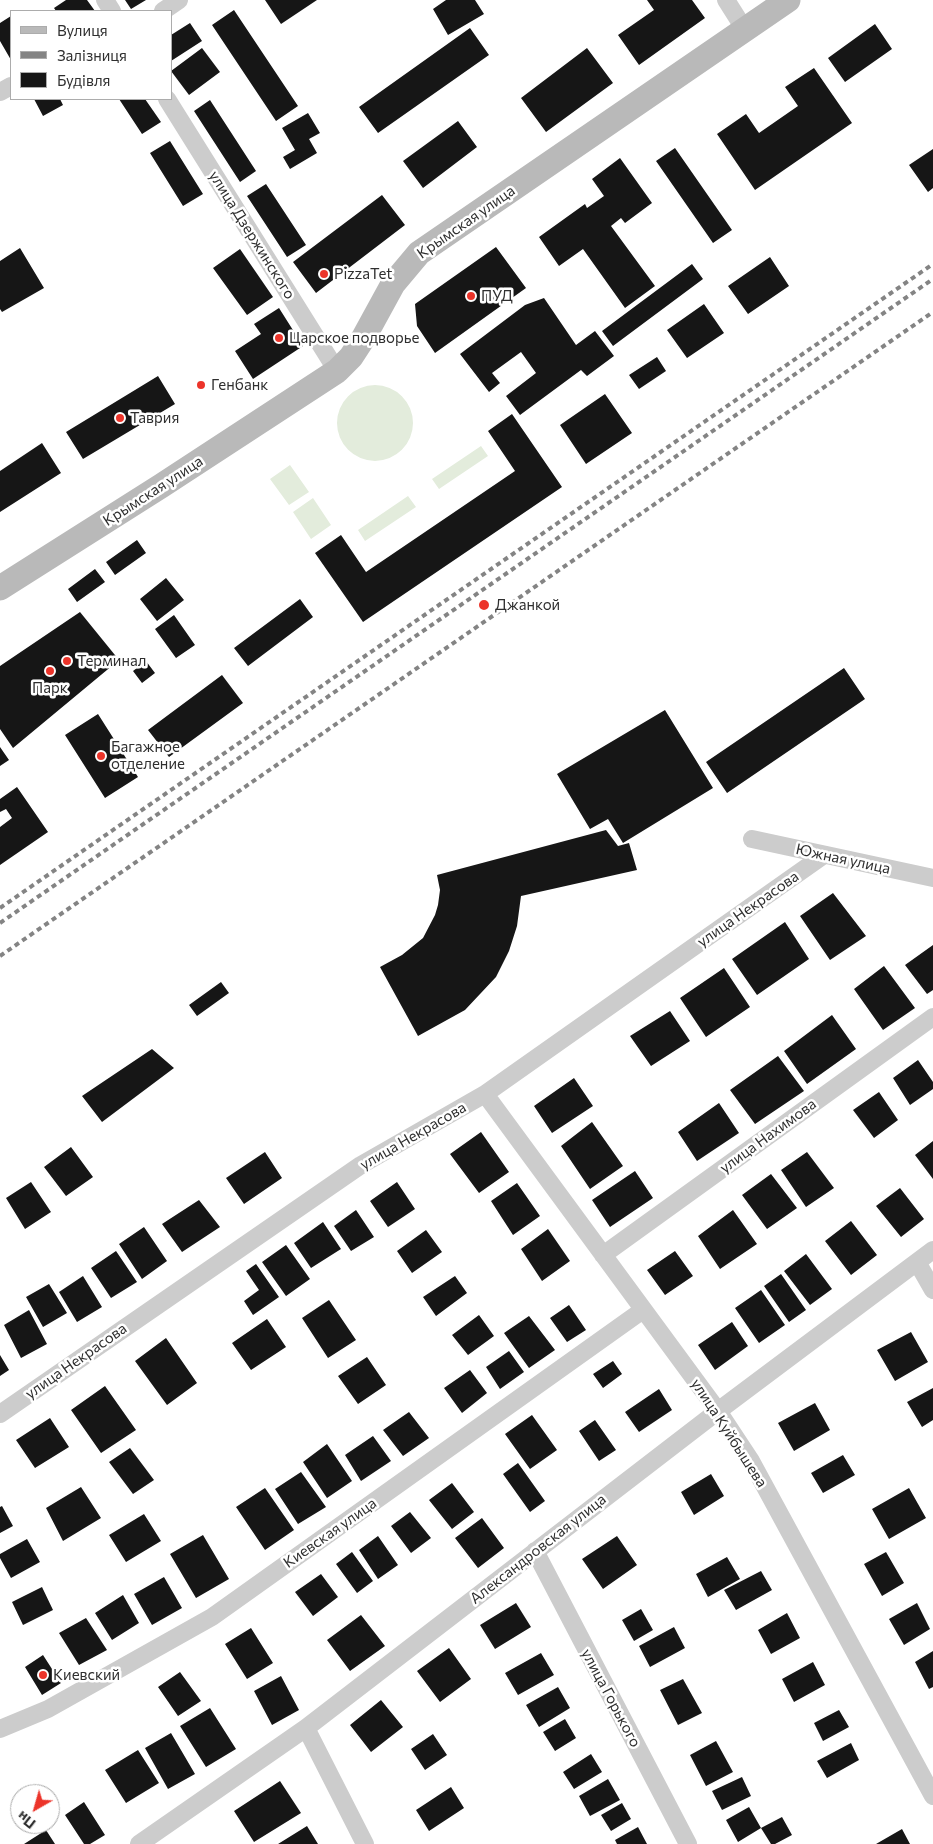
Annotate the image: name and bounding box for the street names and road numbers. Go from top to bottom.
street label: улица Дзержинского [205,168,299,302]
street label: Крымская улица [414,182,518,262]
street label: Крымская улица [100,452,206,530]
street label: Южная улица [794,840,892,878]
street label: улица Некрасова [694,867,802,951]
street label: улица Нахимова [716,1095,820,1177]
street label: улица Некрасова [357,1098,469,1174]
street label: улица Некрасова [22,1319,130,1403]
street label: улица Куйбышева [687,1375,771,1491]
street label: Александровская улица [466,1490,610,1608]
street label: Киевская улица [280,1494,380,1572]
street label: улица Горького [578,1646,644,1750]

